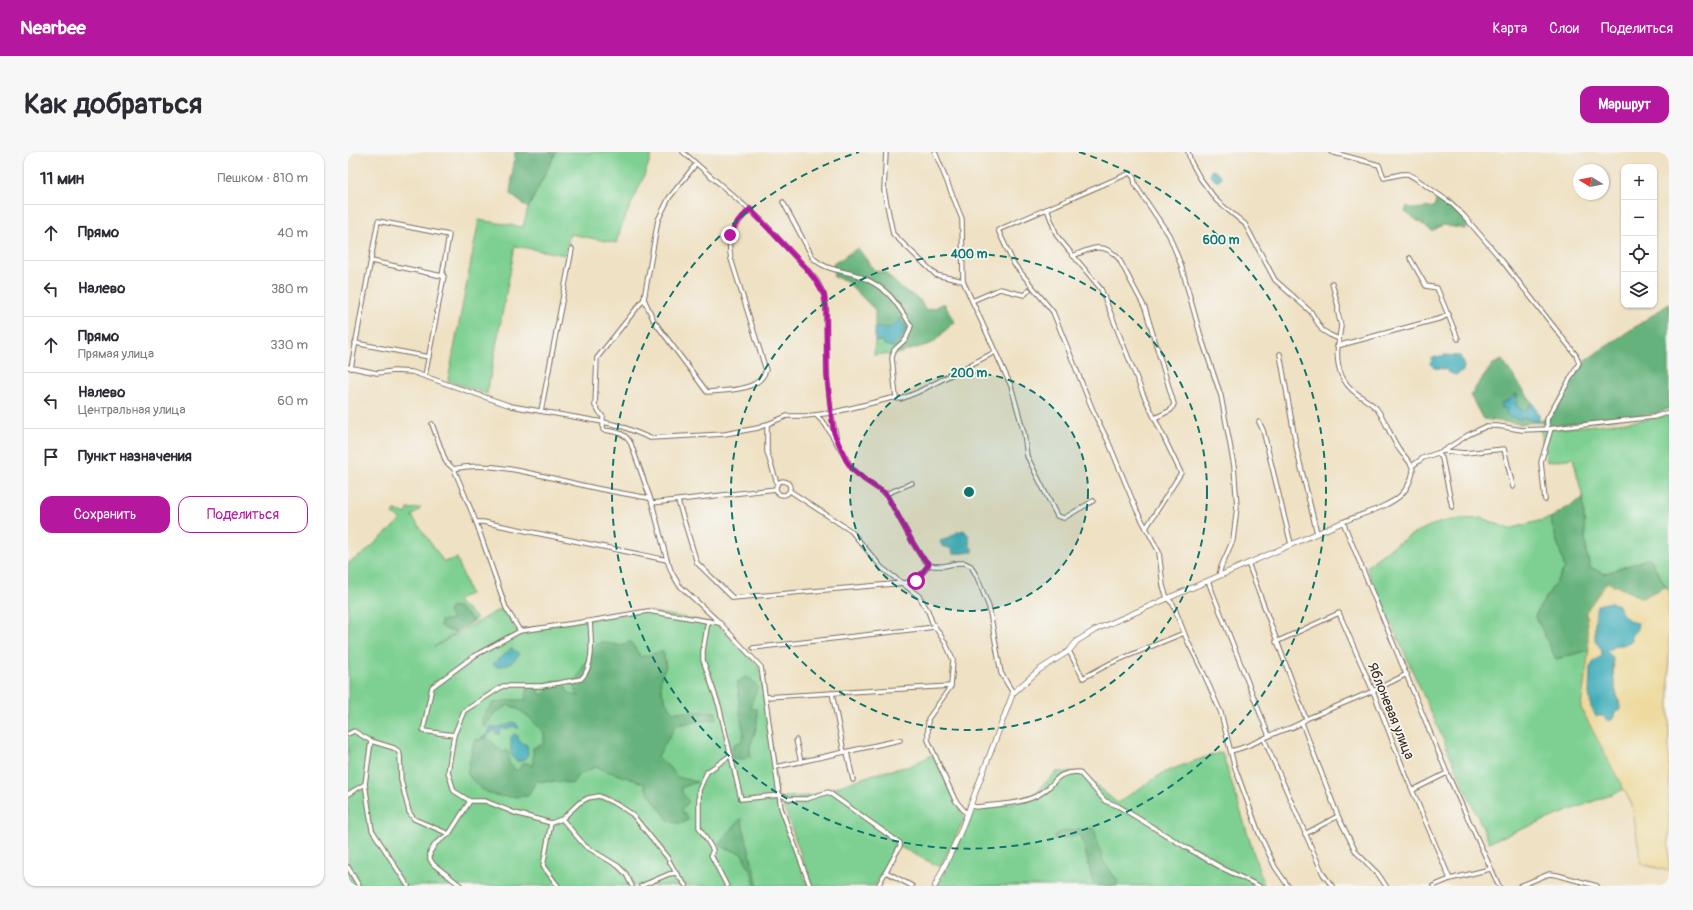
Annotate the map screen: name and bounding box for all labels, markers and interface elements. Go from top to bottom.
text: Nearbee [20,16,86,40]
text: Карта [1493,20,1527,37]
text: Слои [1549,20,1579,37]
text: Поделиться [1601,20,1673,37]
button: Маршрут [1580,86,1669,123]
text: Как добраться [24,87,202,122]
north arrow [1573,164,1609,200]
map controls [1621,164,1657,308]
button: + [1621,164,1657,200]
text: 11 мин [40,168,84,189]
text: Пешком · 810 m [218,170,308,186]
button: − [1621,200,1657,236]
icon: ahead [40,222,62,244]
text: Прямо [78,223,119,242]
text: 40 m [277,225,308,241]
route end [721,226,739,244]
text: 600 m [1203,233,1240,248]
button: locate [1621,236,1657,272]
text: 400 m [950,247,988,262]
button: layers [1621,272,1657,308]
icon: left [40,278,62,300]
text: Налево [78,279,125,298]
text: 380 m [271,281,308,297]
text: Прямо [78,327,119,346]
icon: ahead [40,334,62,356]
text: 330 m [270,337,308,353]
text: Прямая улица [78,346,154,362]
text: 200 m [951,366,988,381]
text: Налево [78,383,125,402]
icon: left [40,390,62,412]
text: 60 m [277,393,308,409]
text: Центральная улица [78,402,185,418]
icon: arrive [40,446,62,468]
text: Пункт назначения [78,447,192,466]
centre of rings [962,485,976,499]
button: Сохранить [40,496,170,533]
button: Поделиться [178,496,308,533]
route start [907,572,925,590]
street label: Яблоневая улица [1364,660,1418,762]

